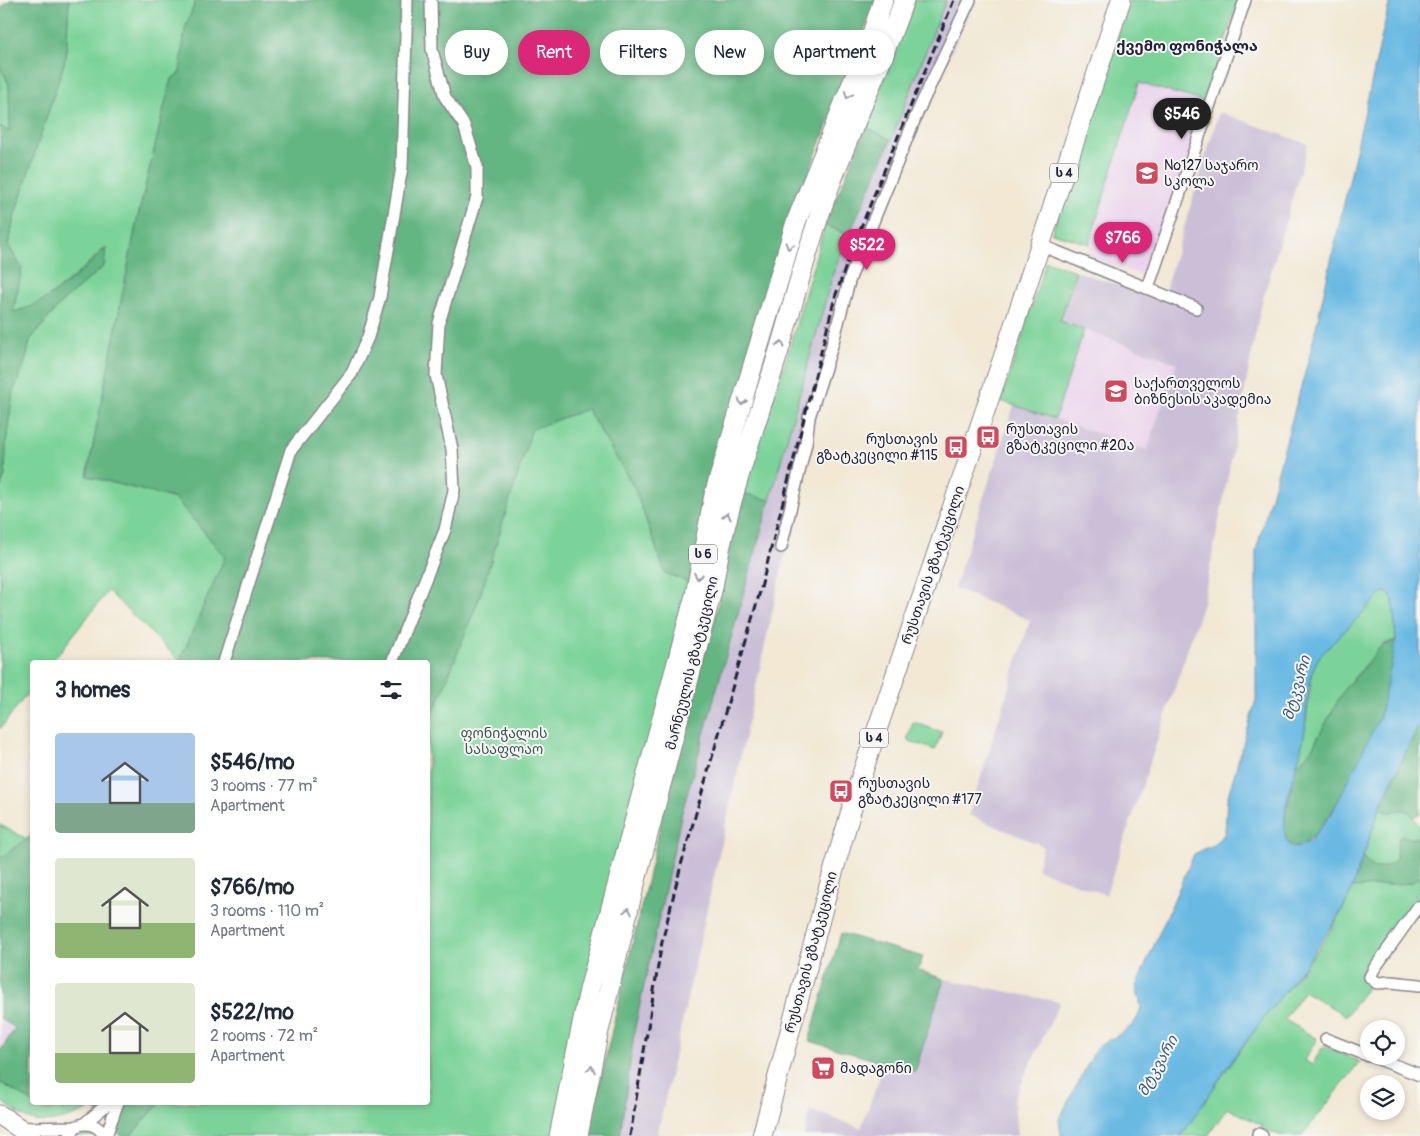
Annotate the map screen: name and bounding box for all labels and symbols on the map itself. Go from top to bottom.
district label: ქვემო ფონიჭალა [1116,37,1258,56]
one-way arrow [843,90,854,99]
pin: $546 [1152,98,1212,140]
place label: №127 საჯარო სკოლა [1164,157,1259,190]
school or university icon: №127 საჯარო სკოლა [1134,160,1160,186]
road number: ს 4 [1050,164,1078,182]
pin: $766 [1093,222,1153,264]
pin: $522 [837,228,897,271]
one-way arrow [784,242,794,250]
one-way arrow [775,341,785,349]
place label: საქართველოს ბიზნესის აკადემია [1134,375,1271,408]
school or university icon: საქართველოს ბიზნესის აკადემია [1103,378,1129,404]
one-way arrow [738,397,748,405]
place label: რუსთავის გზატკეცილი #20ა [1006,421,1134,454]
bus stop icon: რუსთავის გზატკეცილი #20ა [975,424,1001,450]
place label: რუსთავის გზატკეცილი #115 [816,431,938,464]
bus stop icon: რუსთავის გზატკეცილი #115 [943,434,969,460]
street label: რუსთავის გზატკეცილი [898,483,968,647]
one-way arrow [721,511,732,520]
road number: ს 6 [689,544,717,564]
one-way arrow [694,572,704,581]
street label: მარნეულის გზატკეცილი [662,574,722,752]
water label: მტკვარი [1279,652,1316,722]
park label: ფონიჭალის სასაფლაო [460,725,548,758]
road number: ს 4 [860,728,888,748]
place label: რუსთავის გზატკეცილი #177 [858,775,982,808]
bus stop icon: რუსთავის გზატკეცილი #177 [828,778,854,804]
street label: რუსთავის გზატკეცილი [781,869,841,1035]
one-way arrow [622,907,633,916]
water label: მტკვარი [1134,1031,1183,1100]
supermarket icon: მადაგონი [810,1055,836,1081]
place label: მადაგონი [840,1060,912,1077]
one-way arrow [586,1065,596,1074]

